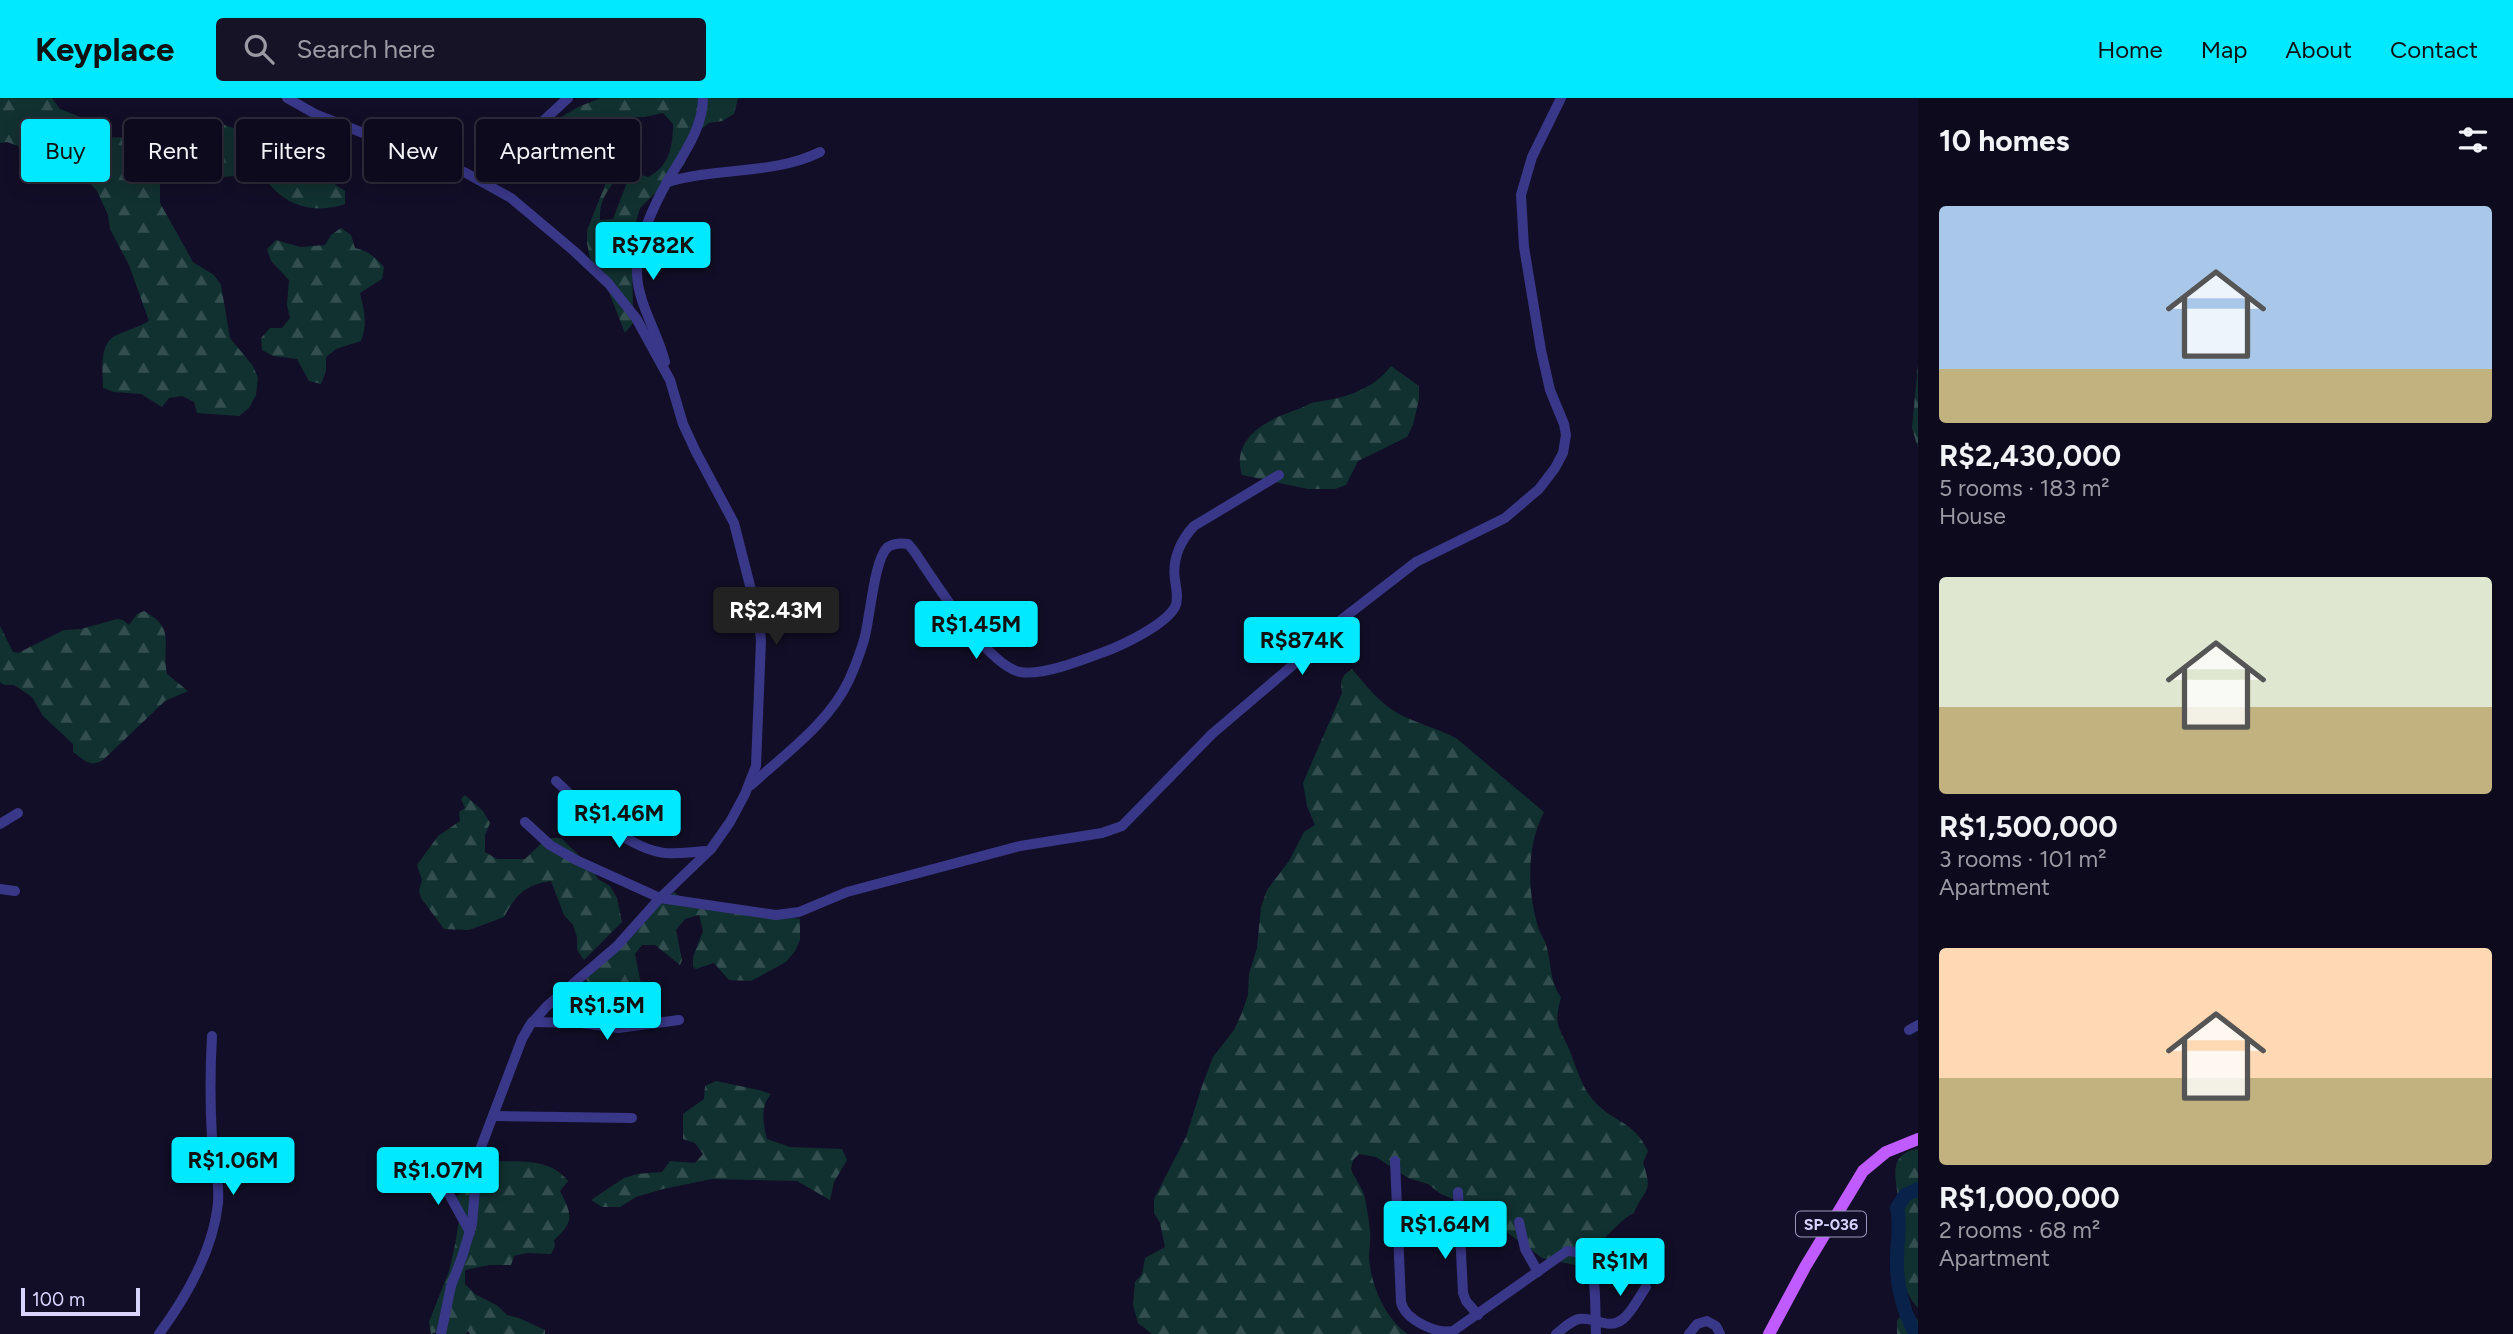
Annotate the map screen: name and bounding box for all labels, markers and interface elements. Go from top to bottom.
search box [216,18,706,81]
text: Keyplace [35,30,174,69]
icon: search [240,30,278,68]
text: Search here [296,33,435,65]
text: Home [2097,35,2163,64]
text: Map [2201,35,2247,64]
text: About [2285,35,2352,64]
text: Contact [2390,35,2478,64]
chip: Buy [21,119,110,182]
chip: Rent [124,119,222,182]
chip: Filters [236,119,350,182]
chip: New [364,119,462,182]
chip: Apartment [476,119,640,182]
icon: filters [2454,121,2492,159]
text: 10 homes [1939,122,2070,159]
pin: R$782K [596,222,710,282]
text: R$782K [611,231,695,259]
icon: home [2153,251,2279,377]
text: R$2,430,000 [1939,437,2121,474]
text: 5 rooms · 183 m² [1939,474,2110,502]
text: House [1939,502,2006,530]
pin: R$2.43M [711,588,841,647]
text: R$2.43M [729,596,823,624]
pin: R$1.45M [911,602,1041,661]
text: R$1.45M [931,610,1021,638]
pin: R$874K [1245,618,1359,677]
icon: home [2153,622,2279,748]
text: R$874K [1260,626,1344,654]
pin: R$1.46M [554,790,684,850]
text: R$1.46M [574,799,664,827]
text: R$1,500,000 [1939,808,2118,845]
text: 3 rooms · 101 m² [1939,845,2106,873]
text: Apartment [1939,873,2050,901]
pin: R$1.5M [550,982,664,1042]
text: R$1.5M [569,991,645,1019]
icon: home [2153,993,2279,1119]
pin: R$1.06M [168,1138,298,1197]
text: R$1.06M [188,1146,278,1174]
pin: R$1.07M [373,1148,503,1207]
text: R$1.07M [393,1156,483,1184]
text: R$1,000,000 [1939,1179,2120,1216]
pin: R$1.64M [1380,1202,1510,1261]
text: R$1.64M [1400,1210,1490,1238]
road number: SP-036 [1796,1212,1866,1236]
text: 2 rooms · 68 m² [1939,1216,2100,1244]
pin: R$1M [1579,1238,1661,1298]
text: Apartment [1939,1244,2050,1272]
text: R$1M [1592,1247,1649,1275]
scale bar [21,1285,140,1317]
text: 100 m [32,1288,85,1311]

